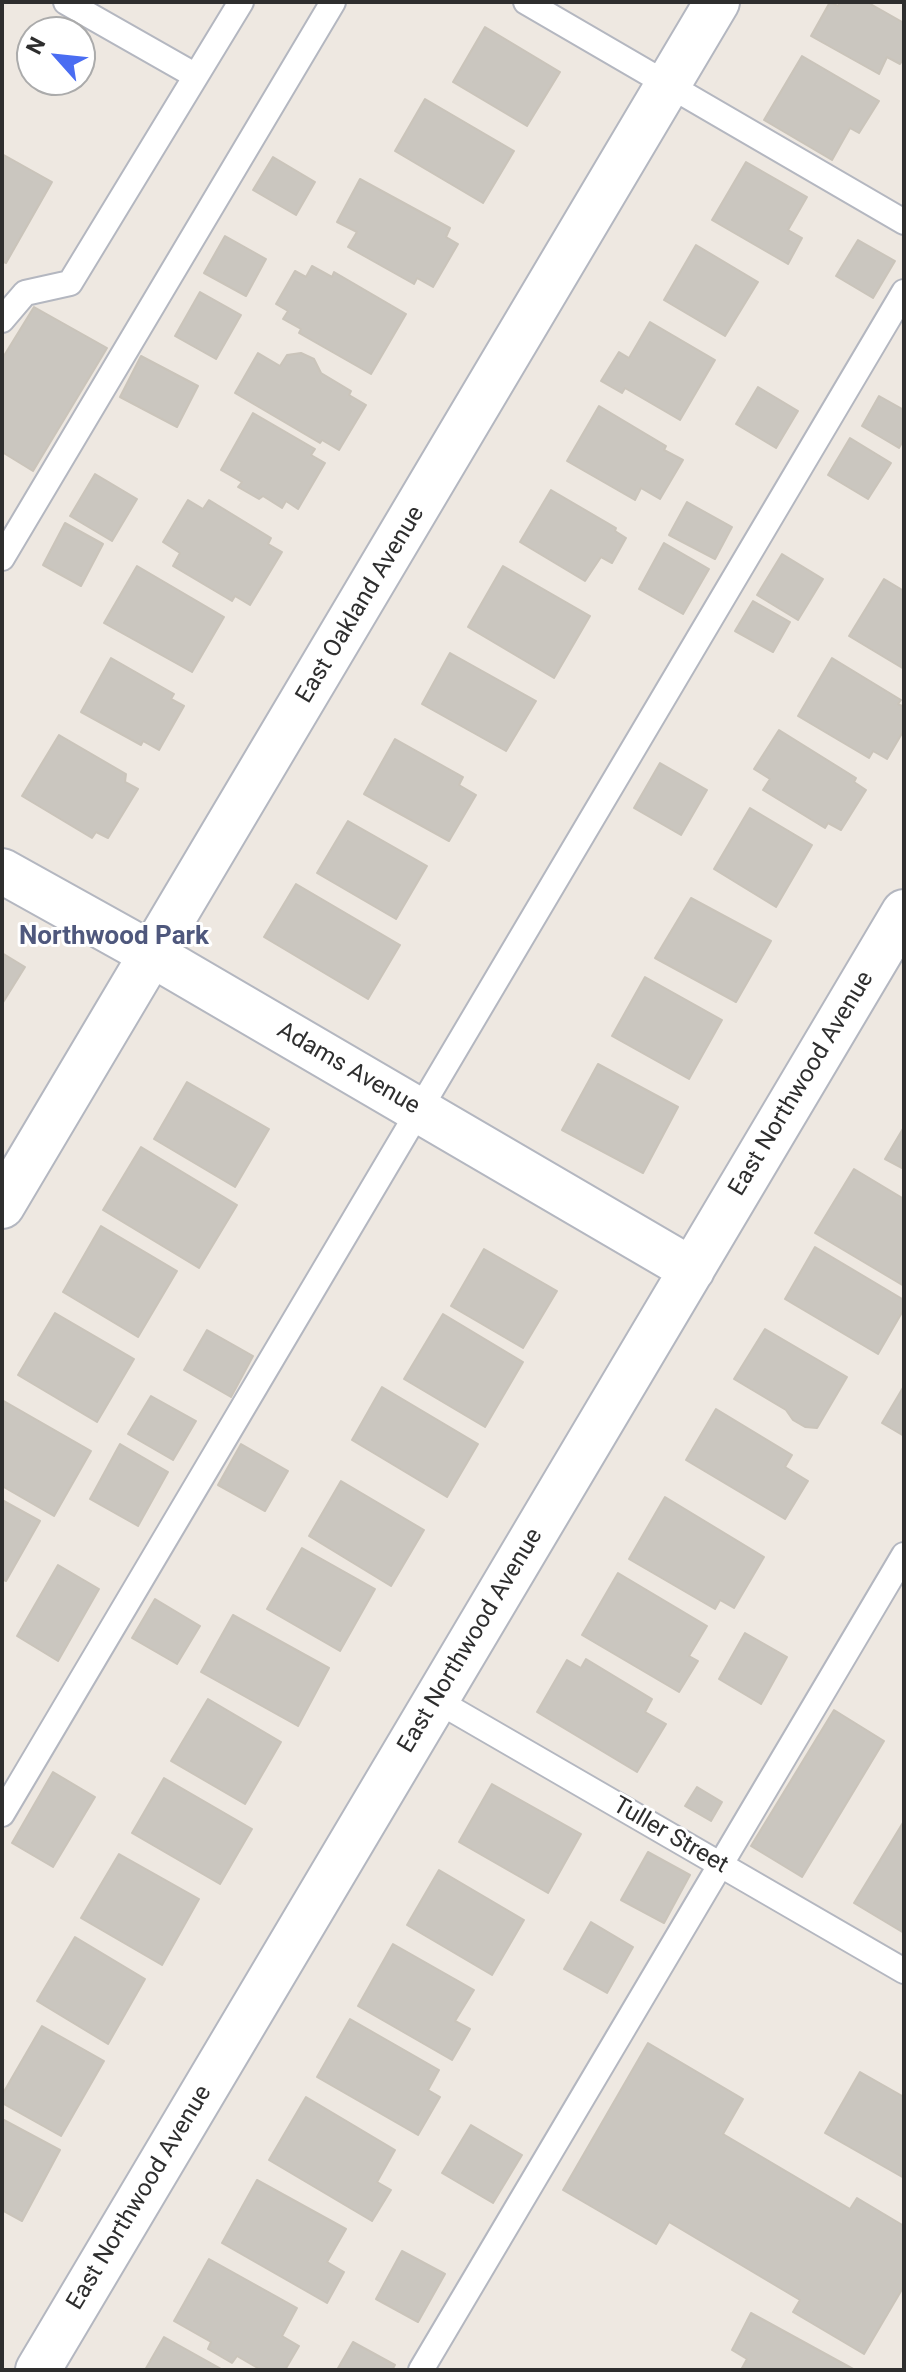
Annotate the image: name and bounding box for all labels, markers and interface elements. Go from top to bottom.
north arrow [16,16,96,96]
text: N [21,33,51,58]
street label: East Oakland Avenue [291,501,431,709]
district label: Northwood Park [19,921,209,953]
street label: East Northwood Avenue [724,966,880,1202]
street label: Adams Avenue [271,1017,425,1121]
street label: East Northwood Avenue [393,1523,549,1759]
street label: Tuller Street [607,1791,733,1881]
street label: East Northwood Avenue [62,2080,218,2316]

